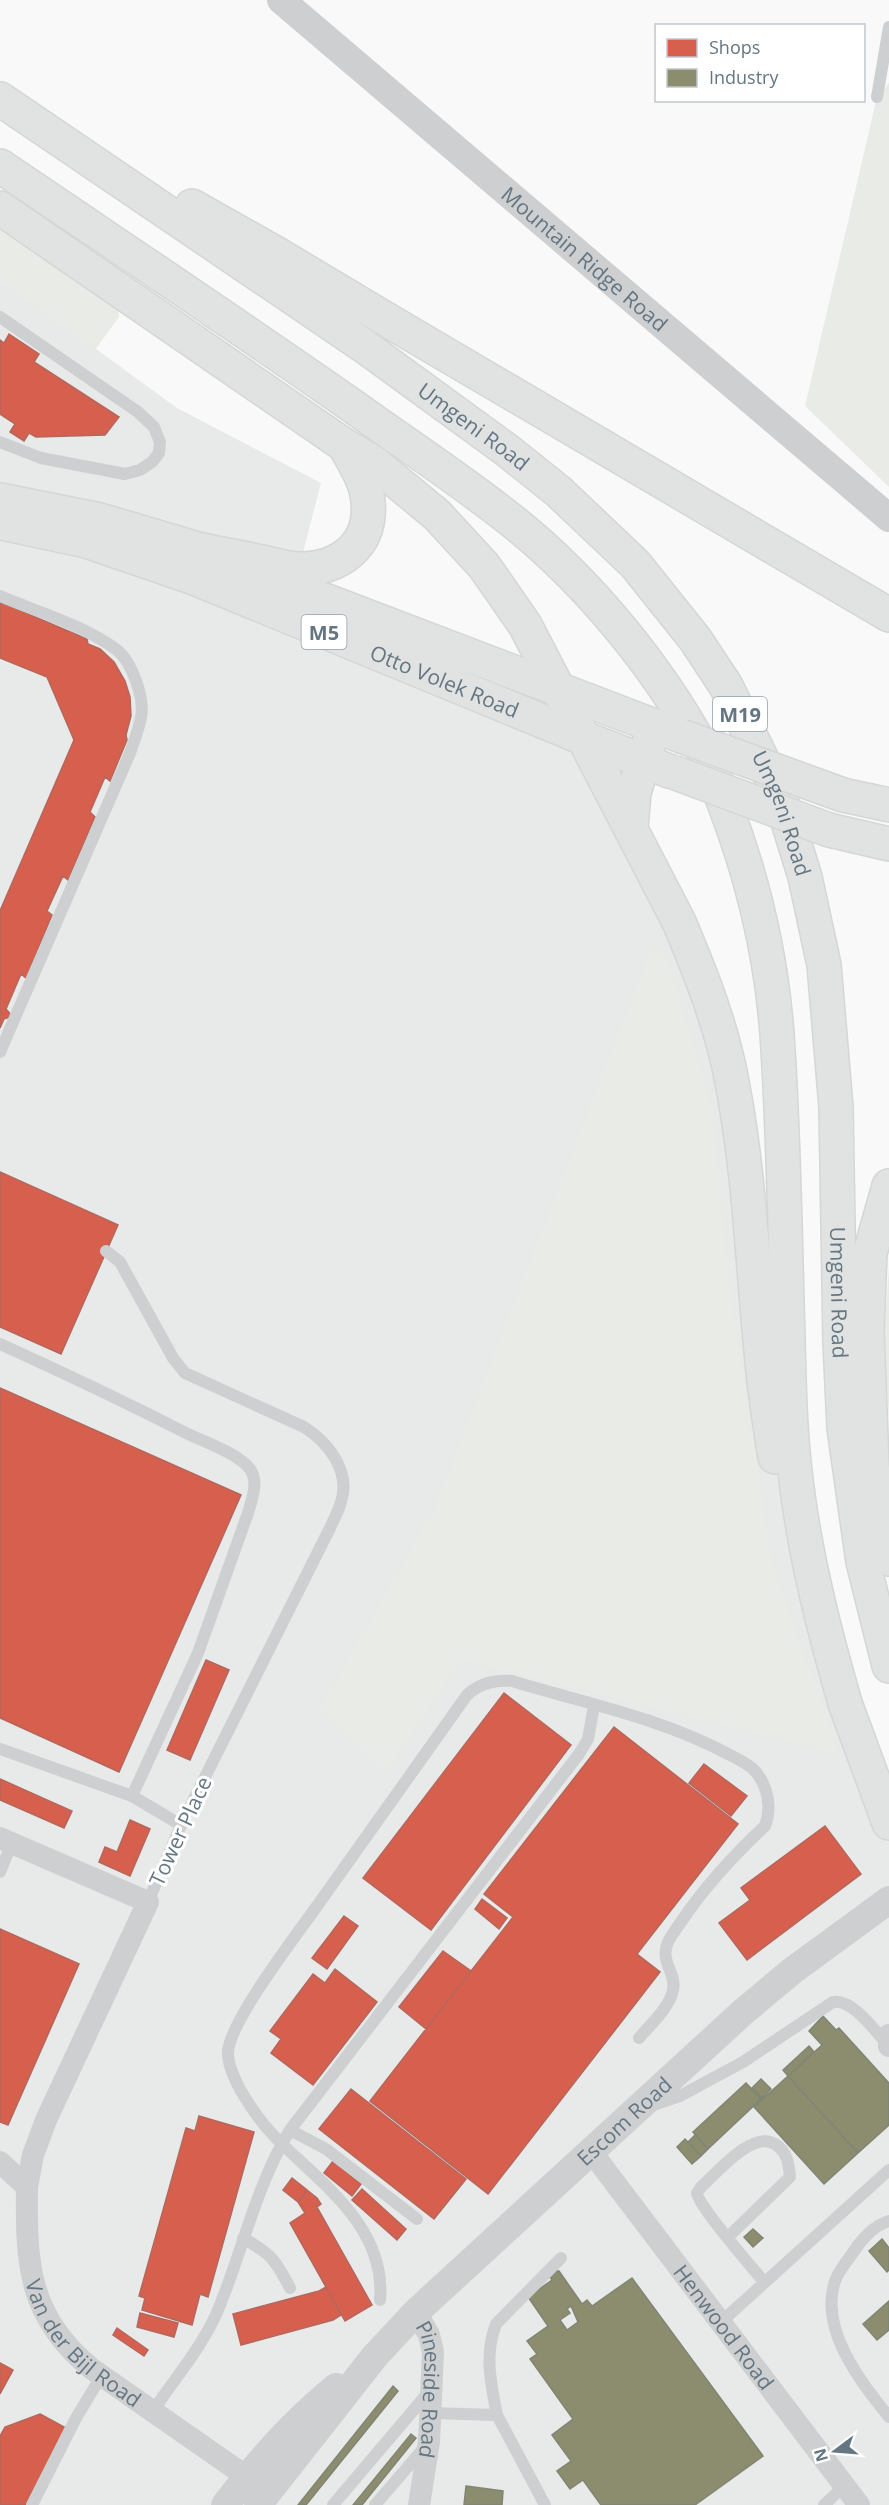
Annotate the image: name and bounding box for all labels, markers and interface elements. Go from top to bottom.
legend [655,24,865,102]
text: Shops [709,35,760,59]
text: Industry [709,65,779,89]
street label: Mountain Ridge Road [496,180,674,338]
street label: Umgeni Road [412,376,535,477]
road number: M5 [302,615,346,649]
street label: Otto Volek Road [366,638,523,724]
road number: M19 [713,697,767,731]
street label: Umgeni Road [746,746,818,879]
street label: Umgeni Road [824,1226,855,1359]
street label: Tower Place [142,1772,218,1890]
street label: Escom Road [571,2070,678,2172]
street label: Henwood Road [668,2259,781,2395]
street label: Van der Bijl Road [19,2276,147,2413]
street label: Pineside Road [410,2315,447,2460]
north arrow [805,2421,865,2481]
text: N [808,2446,833,2464]

